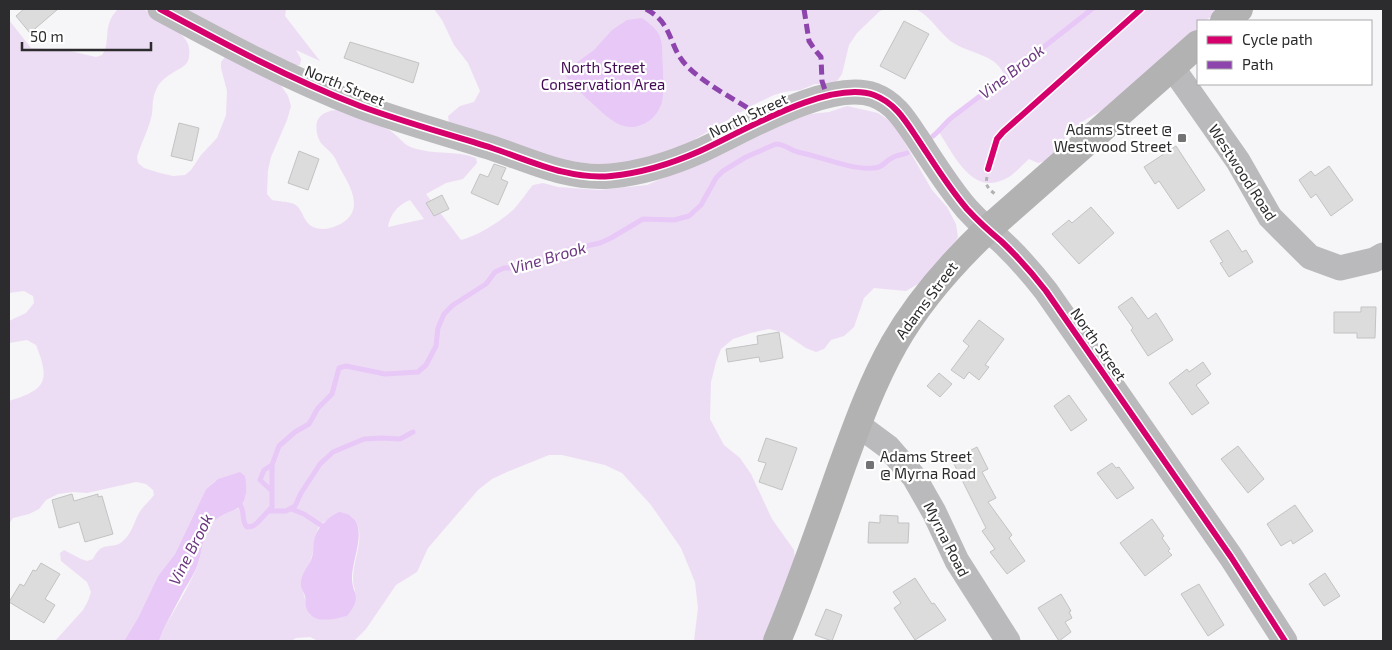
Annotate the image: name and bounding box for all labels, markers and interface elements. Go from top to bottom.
scale bar [22,20,151,52]
legend [1197,20,1372,85]
text: 50 m [30,27,64,45]
text: Cycle path [1242,30,1313,48]
water label: Vine Brook [975,40,1047,102]
text: Path [1242,55,1273,73]
park label: North Street Conservation Area [541,58,665,93]
street label: North Street [302,61,388,109]
street label: North Street [706,89,790,141]
place label: Adams Street @ Westwood Street [1054,120,1172,155]
street label: Westwood Road [1205,120,1281,224]
marker: Adams Street @ Westwood Street [1176,132,1188,144]
water label: Vine Brook [508,237,588,277]
street label: Adams Street [891,258,961,342]
street label: North Street [1067,304,1131,384]
place label: Adams Street @ Myrna Road [880,447,976,482]
marker: Adams Street @ Myrna Road [864,459,876,471]
street label: Myrna Road [920,498,974,580]
water label: Vine Brook [164,510,216,588]

